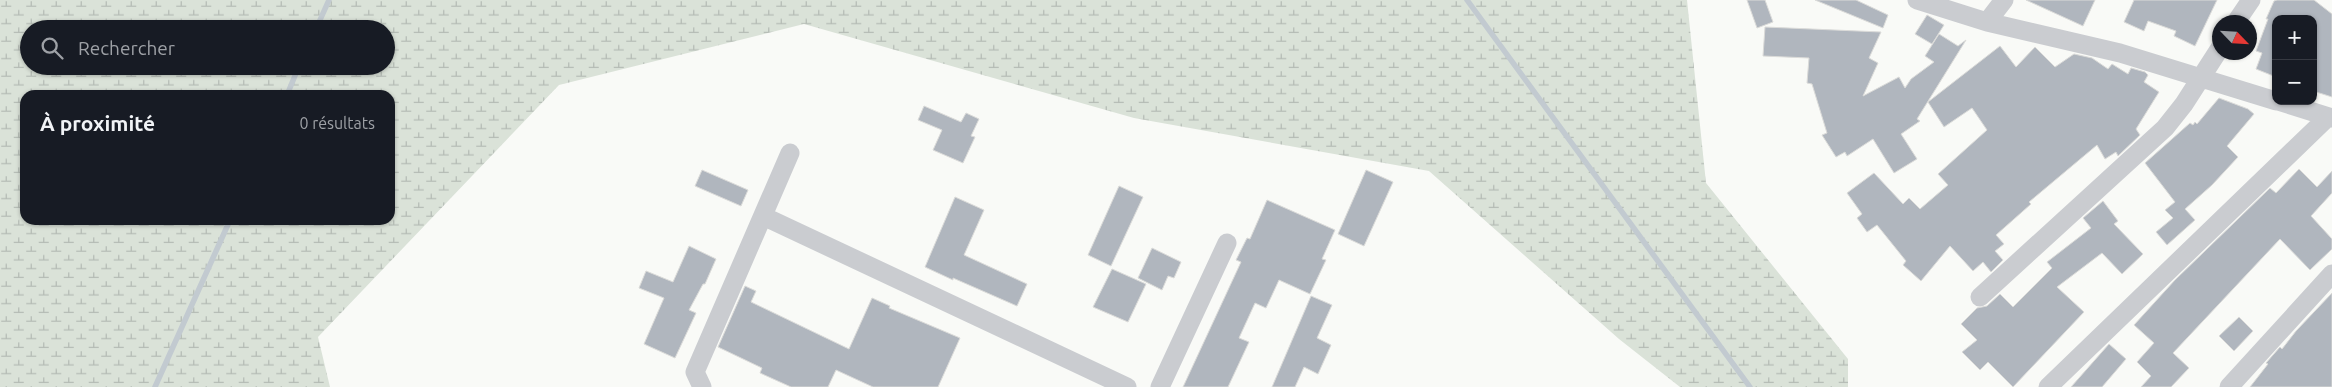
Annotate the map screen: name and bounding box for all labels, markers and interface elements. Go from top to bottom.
north arrow [2212,15,2257,60]
map controls [2272,15,2317,105]
button: + [2272,15,2317,60]
search box [20,20,395,75]
icon: search [38,34,66,62]
text: Rechercher [78,37,175,59]
button: − [2272,60,2317,105]
text: À proximité [40,111,155,135]
text: 0 résultats [299,114,375,132]

